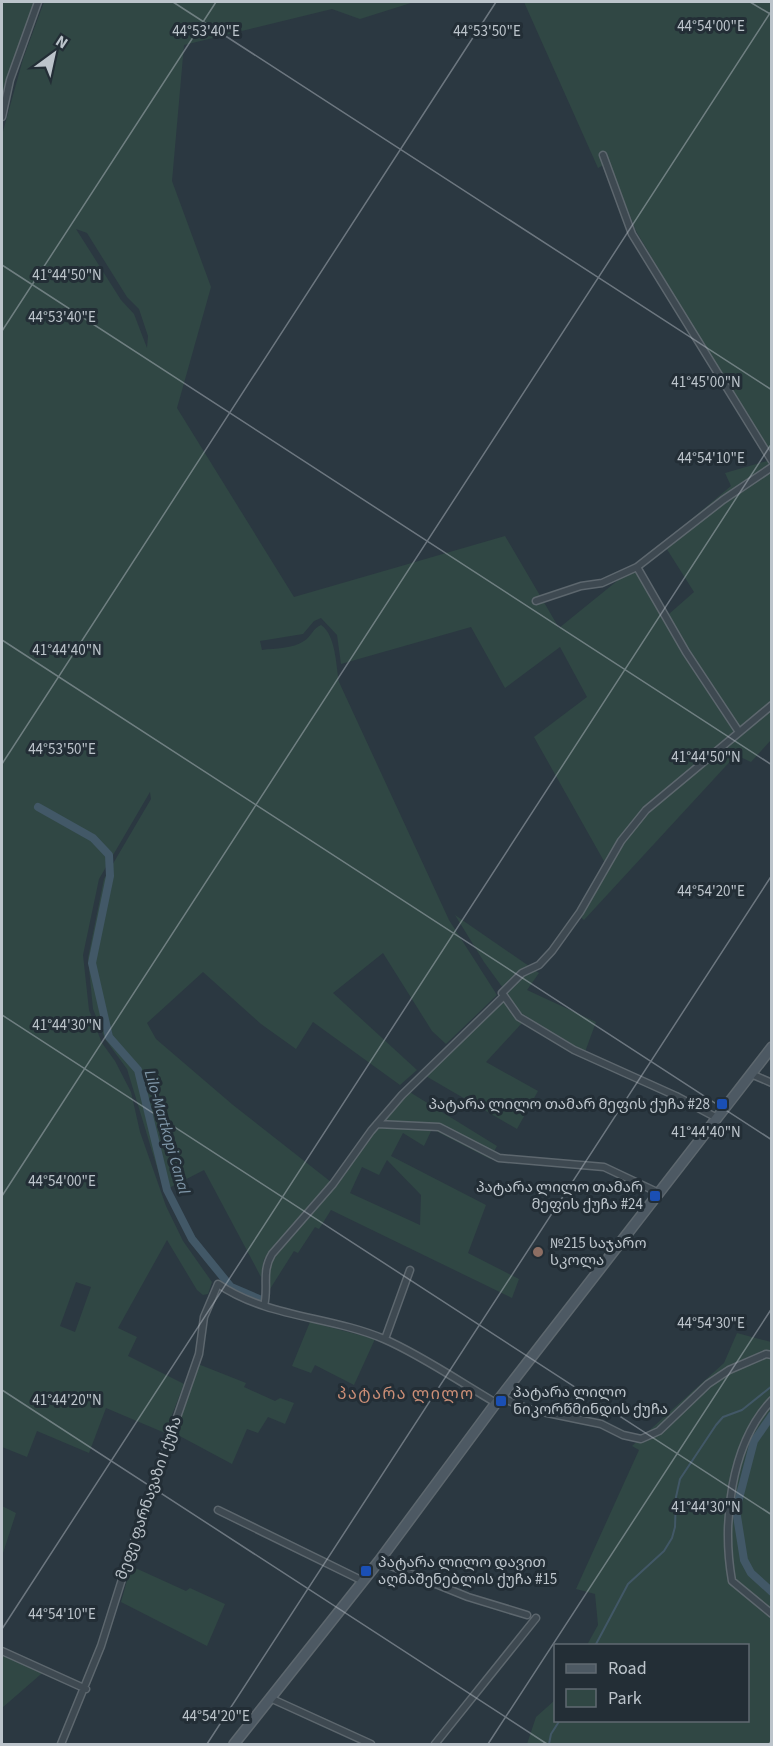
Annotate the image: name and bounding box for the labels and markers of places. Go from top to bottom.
place label: პატარა ლილო თამარ მეფის ქუჩა #28 [428,1094,710,1115]
marker: პატარა ლილო თამარ მეფის ქუჩა #28 [715,1097,729,1111]
place label: პატარა ლილო თამარ მეფის ქუჩა #24 [476,1177,644,1215]
marker: პატარა ლილო თამარ მეფის ქუჩა #24 [648,1189,662,1203]
place label: №215 საჯარო სკოლა [550,1233,646,1271]
marker: №215 საჯარო სკოლა [531,1245,545,1259]
place label: პატარა ლილო ნიკორწმინდის ქუჩა [513,1382,668,1420]
marker: პატარა ლილო ნიკორწმინდის ქუჩა [494,1394,508,1408]
place label: პატარა ლილო დავით აღმაშენებლის ქუჩა #15 [378,1552,557,1590]
marker: პატარა ლილო დავით აღმაშენებლის ქუჩა #15 [359,1564,373,1578]

